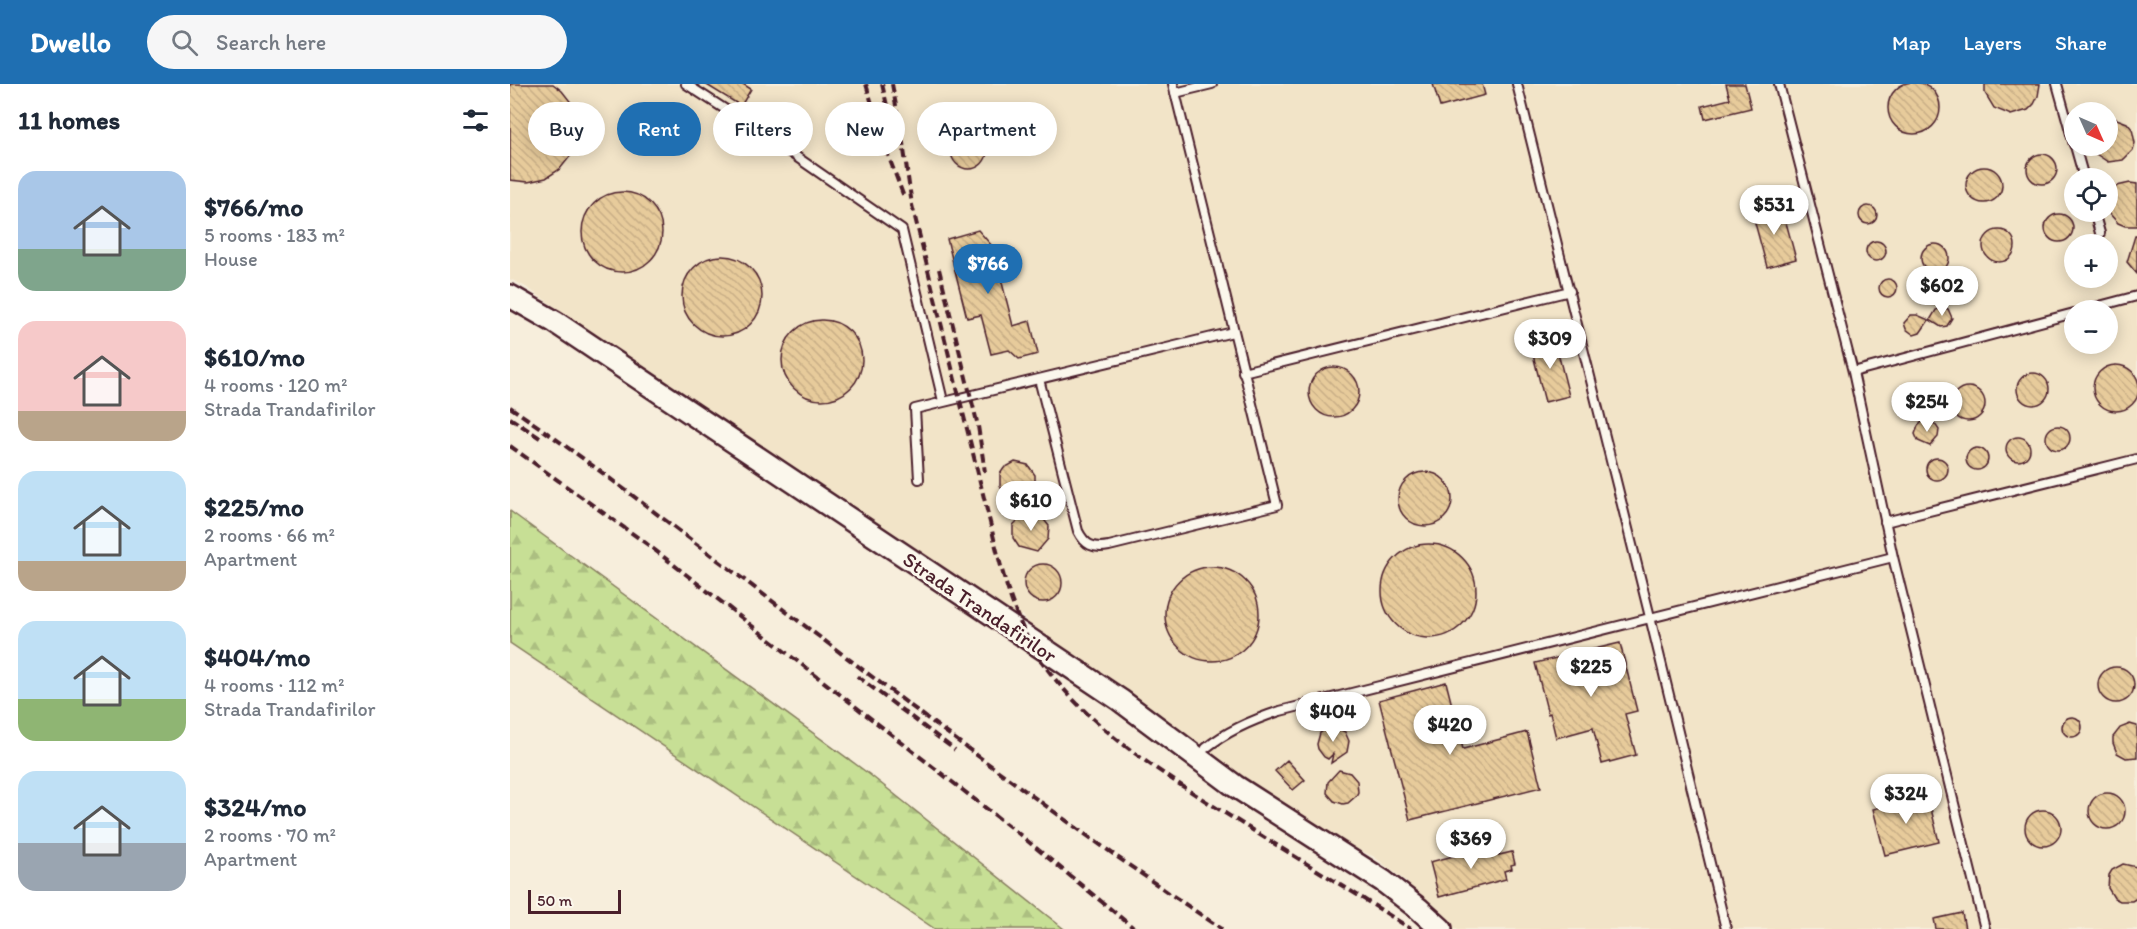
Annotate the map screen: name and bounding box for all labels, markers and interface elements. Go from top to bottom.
search box [147,15,567,69]
text: Dwello [30,25,111,59]
icon: search [168,26,201,59]
text: Search here [216,29,326,56]
text: Map [1892,30,1931,55]
text: Layers [1964,30,2022,55]
text: Share [2055,30,2107,55]
chip: Buy [528,102,605,156]
chip: Rent [617,102,701,156]
chip: Filters [713,102,813,156]
chip: New [825,102,905,156]
chip: Apartment [917,102,1057,156]
north arrow [2064,102,2118,156]
map controls [2064,102,2118,354]
text: 11 homes [18,104,120,136]
icon: filters [459,104,492,137]
button: locate [2064,168,2118,222]
pin: $531 [1738,185,1810,236]
text: $766/mo [204,191,304,223]
text: $531 [1754,192,1794,216]
icon: home [66,195,138,267]
text: 5 rooms · 183 m² [204,223,345,247]
button: + [2064,234,2118,288]
pin: $766 [952,244,1024,295]
text: House [204,247,258,271]
text: $766 [967,251,1009,275]
pin: $602 [1906,266,1978,317]
text: $602 [1920,273,1964,297]
button: − [2064,300,2118,354]
pin: $309 [1514,319,1586,370]
text: $309 [1528,326,1572,350]
text: $610/mo [204,341,305,373]
icon: home [66,345,138,417]
text: 4 rooms · 120 m² [204,373,347,397]
pin: $254 [1891,382,1963,433]
text: $254 [1905,389,1949,413]
text: Strada Trandafirilor [204,397,376,421]
pin: $610 [995,481,1067,532]
text: $610 [1010,488,1052,512]
text: $225/mo [204,491,304,523]
icon: home [66,495,138,567]
text: 2 rooms · 66 m² [204,523,335,547]
street label: Strada Trandafirilor [898,546,1062,668]
text: Apartment [204,547,297,571]
text: $404/mo [204,641,310,673]
icon: home [66,645,138,717]
pin: $225 [1555,647,1627,698]
text: $225 [1570,654,1612,678]
text: 4 rooms · 112 m² [204,673,344,697]
pin: $404 [1297,692,1369,743]
text: Strada Trandafirilor [204,697,376,721]
text: $404 [1310,699,1356,723]
pin: $420 [1414,705,1486,756]
text: $420 [1428,712,1473,736]
pin: $324 [1870,774,1942,825]
text: $324 [1884,781,1928,805]
text: $324/mo [204,791,307,823]
icon: home [66,795,138,867]
pin: $369 [1435,819,1507,870]
text: 2 rooms · 70 m² [204,823,336,847]
text: $369 [1450,826,1492,850]
text: Apartment [204,847,297,871]
scale bar [528,887,621,914]
text: 50 m [537,891,572,910]

